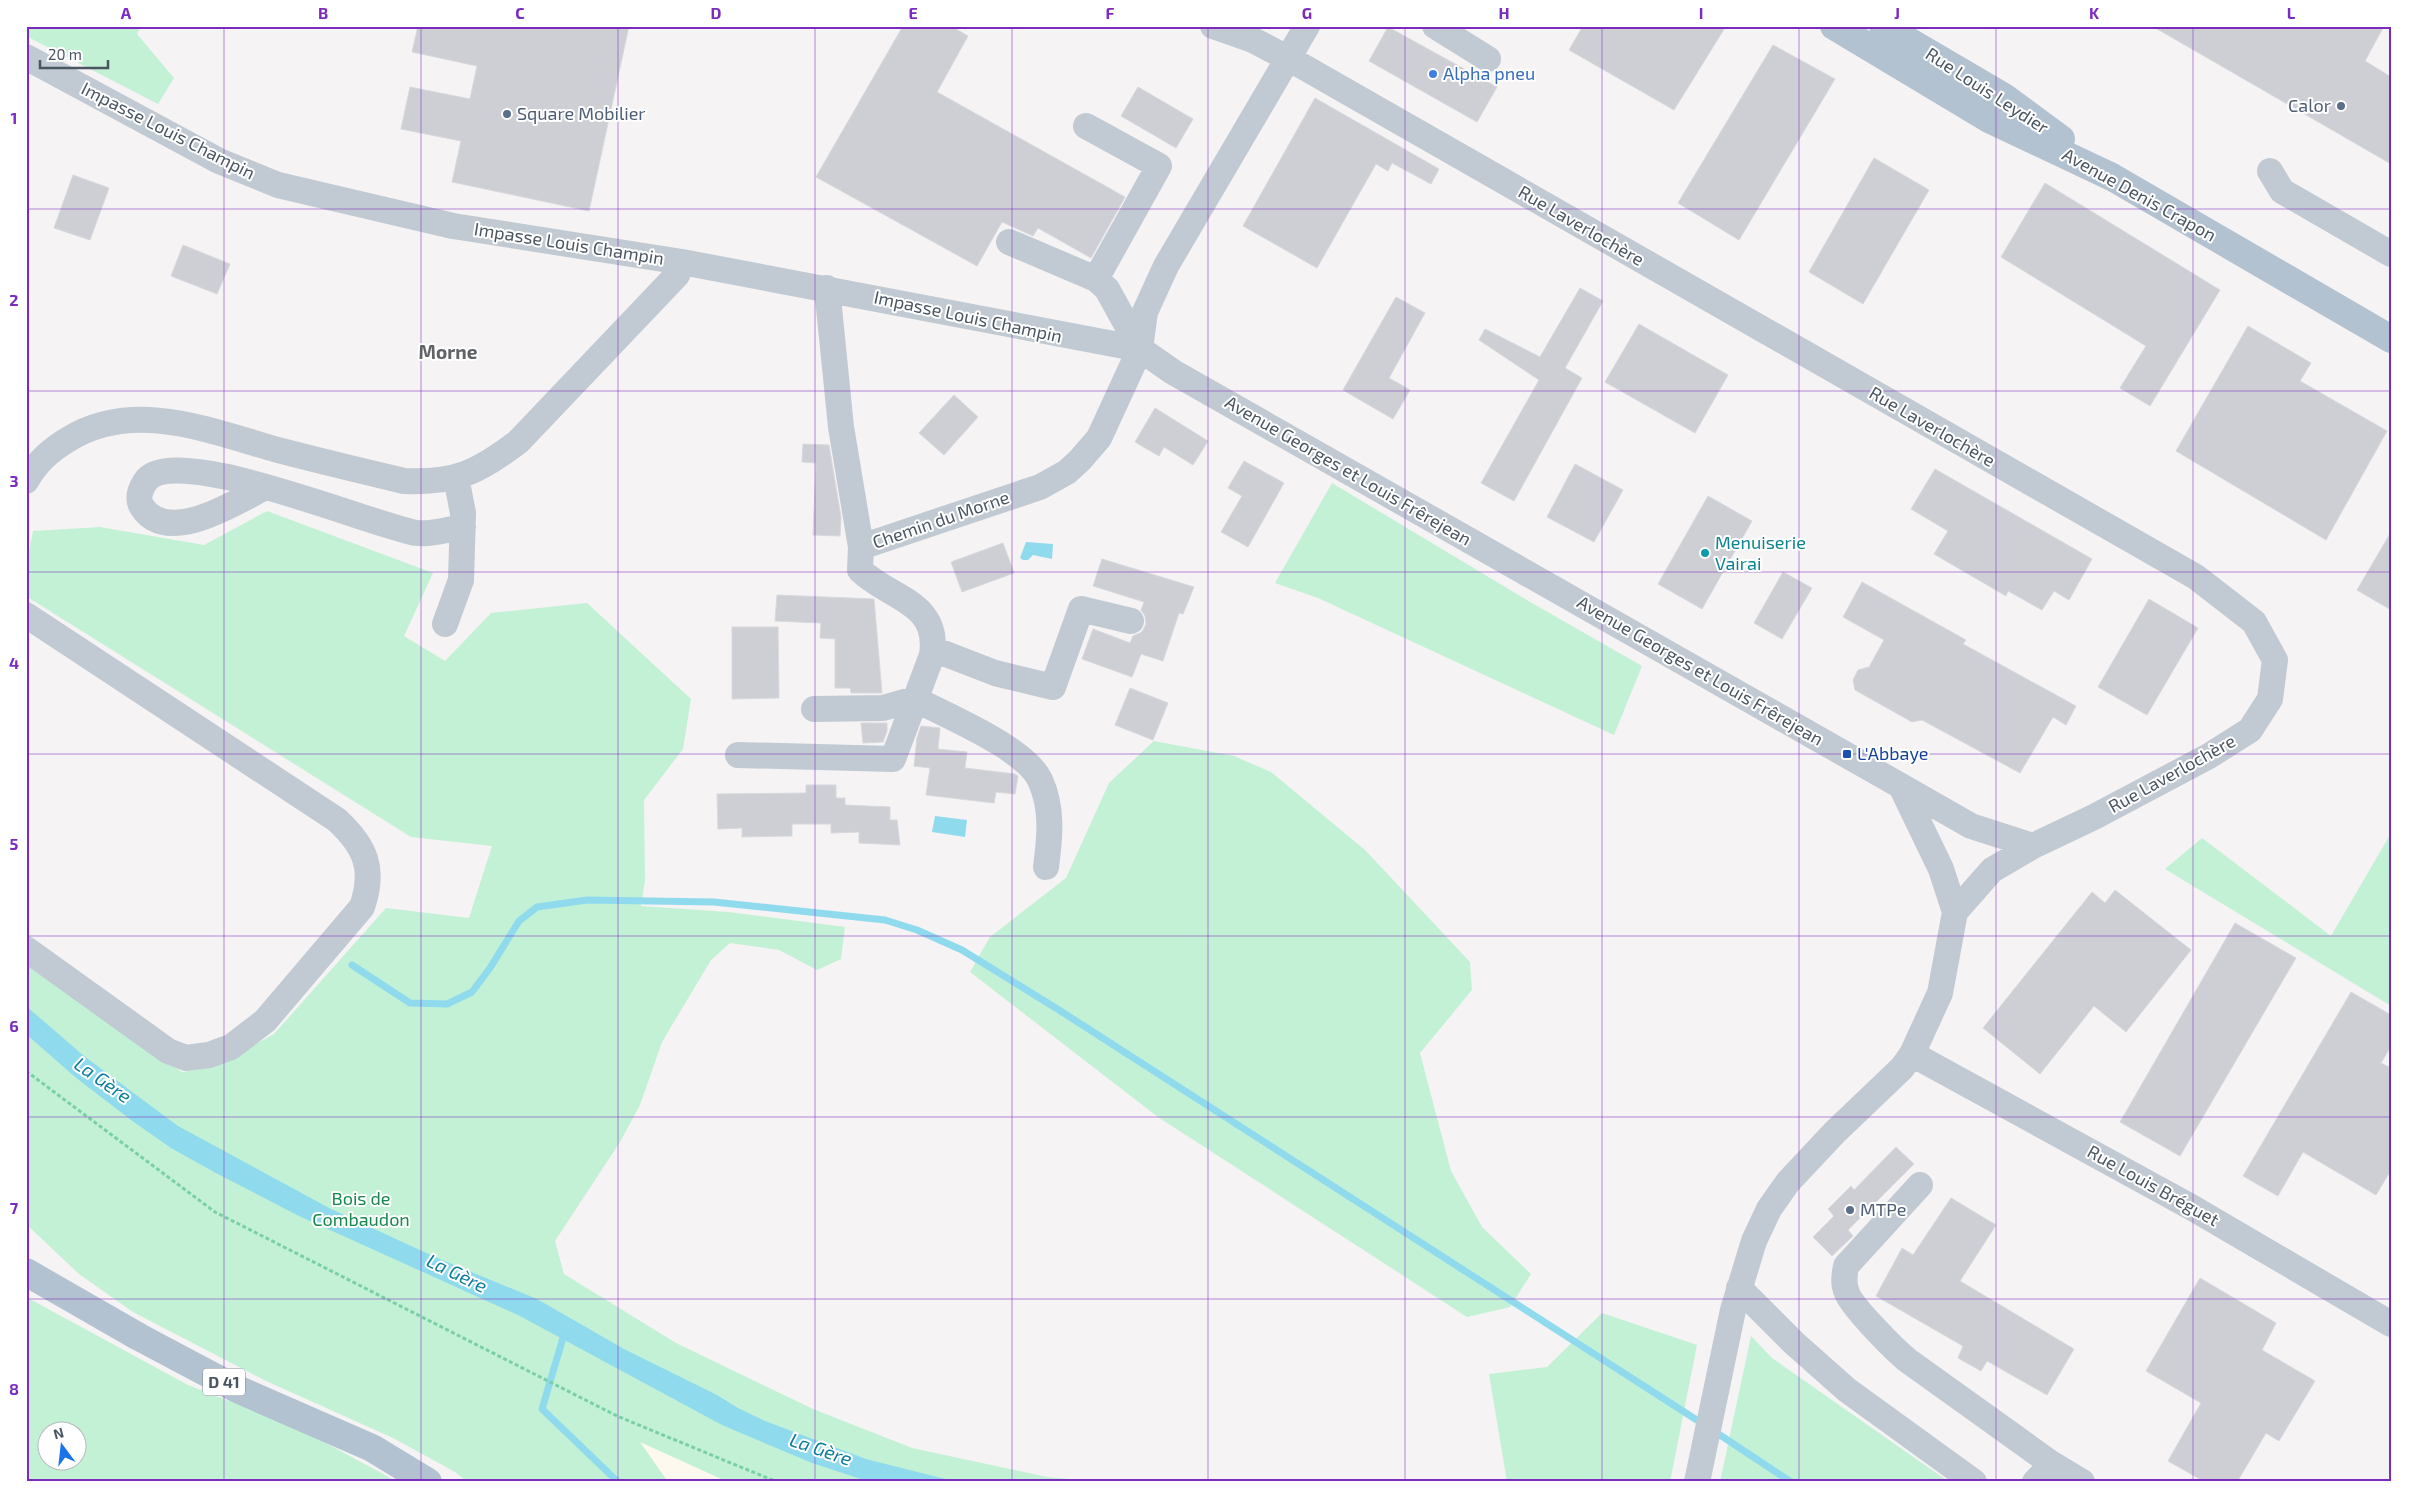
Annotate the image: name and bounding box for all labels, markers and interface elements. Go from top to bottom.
text: A [121,3,132,22]
text: B [318,3,328,22]
text: C [515,3,525,22]
text: D [711,3,722,22]
text: E [908,3,918,22]
text: F [1106,3,1115,22]
text: G [1302,3,1312,22]
text: H [1498,3,1510,22]
text: I [1699,3,1703,22]
text: J [1894,3,1900,22]
text: K [2089,3,2100,22]
text: L [2287,3,2296,22]
scale bar [40,38,108,70]
street label: Rue Louis Leydier [1922,42,2053,138]
text: 20 m [48,45,82,63]
place label: Alpha pneu [1443,62,1535,84]
marker: Alpha pneu [1427,68,1439,80]
street label: Impasse Louis Champin [78,77,259,183]
place label: Calor [2288,94,2331,116]
marker: Calor [2335,100,2347,112]
place label: Square Mobilier [517,102,646,124]
text: 1 [11,108,17,127]
marker: Square Mobilier [501,108,513,120]
street label: Avenue Denis Crapon [2059,143,2220,246]
street label: Rue Laverlochère [1515,180,1648,270]
street label: Impasse Louis Champin [473,217,666,269]
street label: Impasse Louis Champin [872,285,1064,347]
text: 2 [9,290,19,309]
district label: Morne [419,340,478,363]
street label: Rue Laverlochère [1866,381,1999,471]
street label: Avenue Georges et Louis Frêrejean [1222,390,1475,550]
text: 3 [9,471,19,490]
street label: Chemin du Morne [869,485,1012,553]
place label: Menuiserie Vairai [1715,531,1806,574]
marker: Menuiserie Vairai [1699,547,1711,559]
street label: Avenue Georges et Louis Frêrejean [1574,590,1827,750]
text: 4 [9,653,19,672]
street label: Rue Laverlochère [2104,729,2239,817]
place label: L'Abbaye [1857,742,1928,764]
marker: L'Abbaye [1841,748,1853,760]
text: 5 [10,834,19,853]
text: 6 [9,1016,19,1035]
water label: La Gère [70,1052,136,1107]
street label: Rue Louis Bréguet [2084,1140,2223,1230]
park label: Bois de Combaudon [312,1187,410,1230]
text: 7 [10,1198,19,1217]
place label: MTPe [1860,1198,1906,1220]
marker: MTPe [1844,1204,1856,1216]
water label: La Gère [423,1248,491,1297]
road number: D 41 [203,1368,245,1395]
text: 8 [9,1379,19,1398]
north arrow [38,1420,88,1470]
text: N [51,1423,66,1442]
water label: La Gère [787,1427,855,1470]

